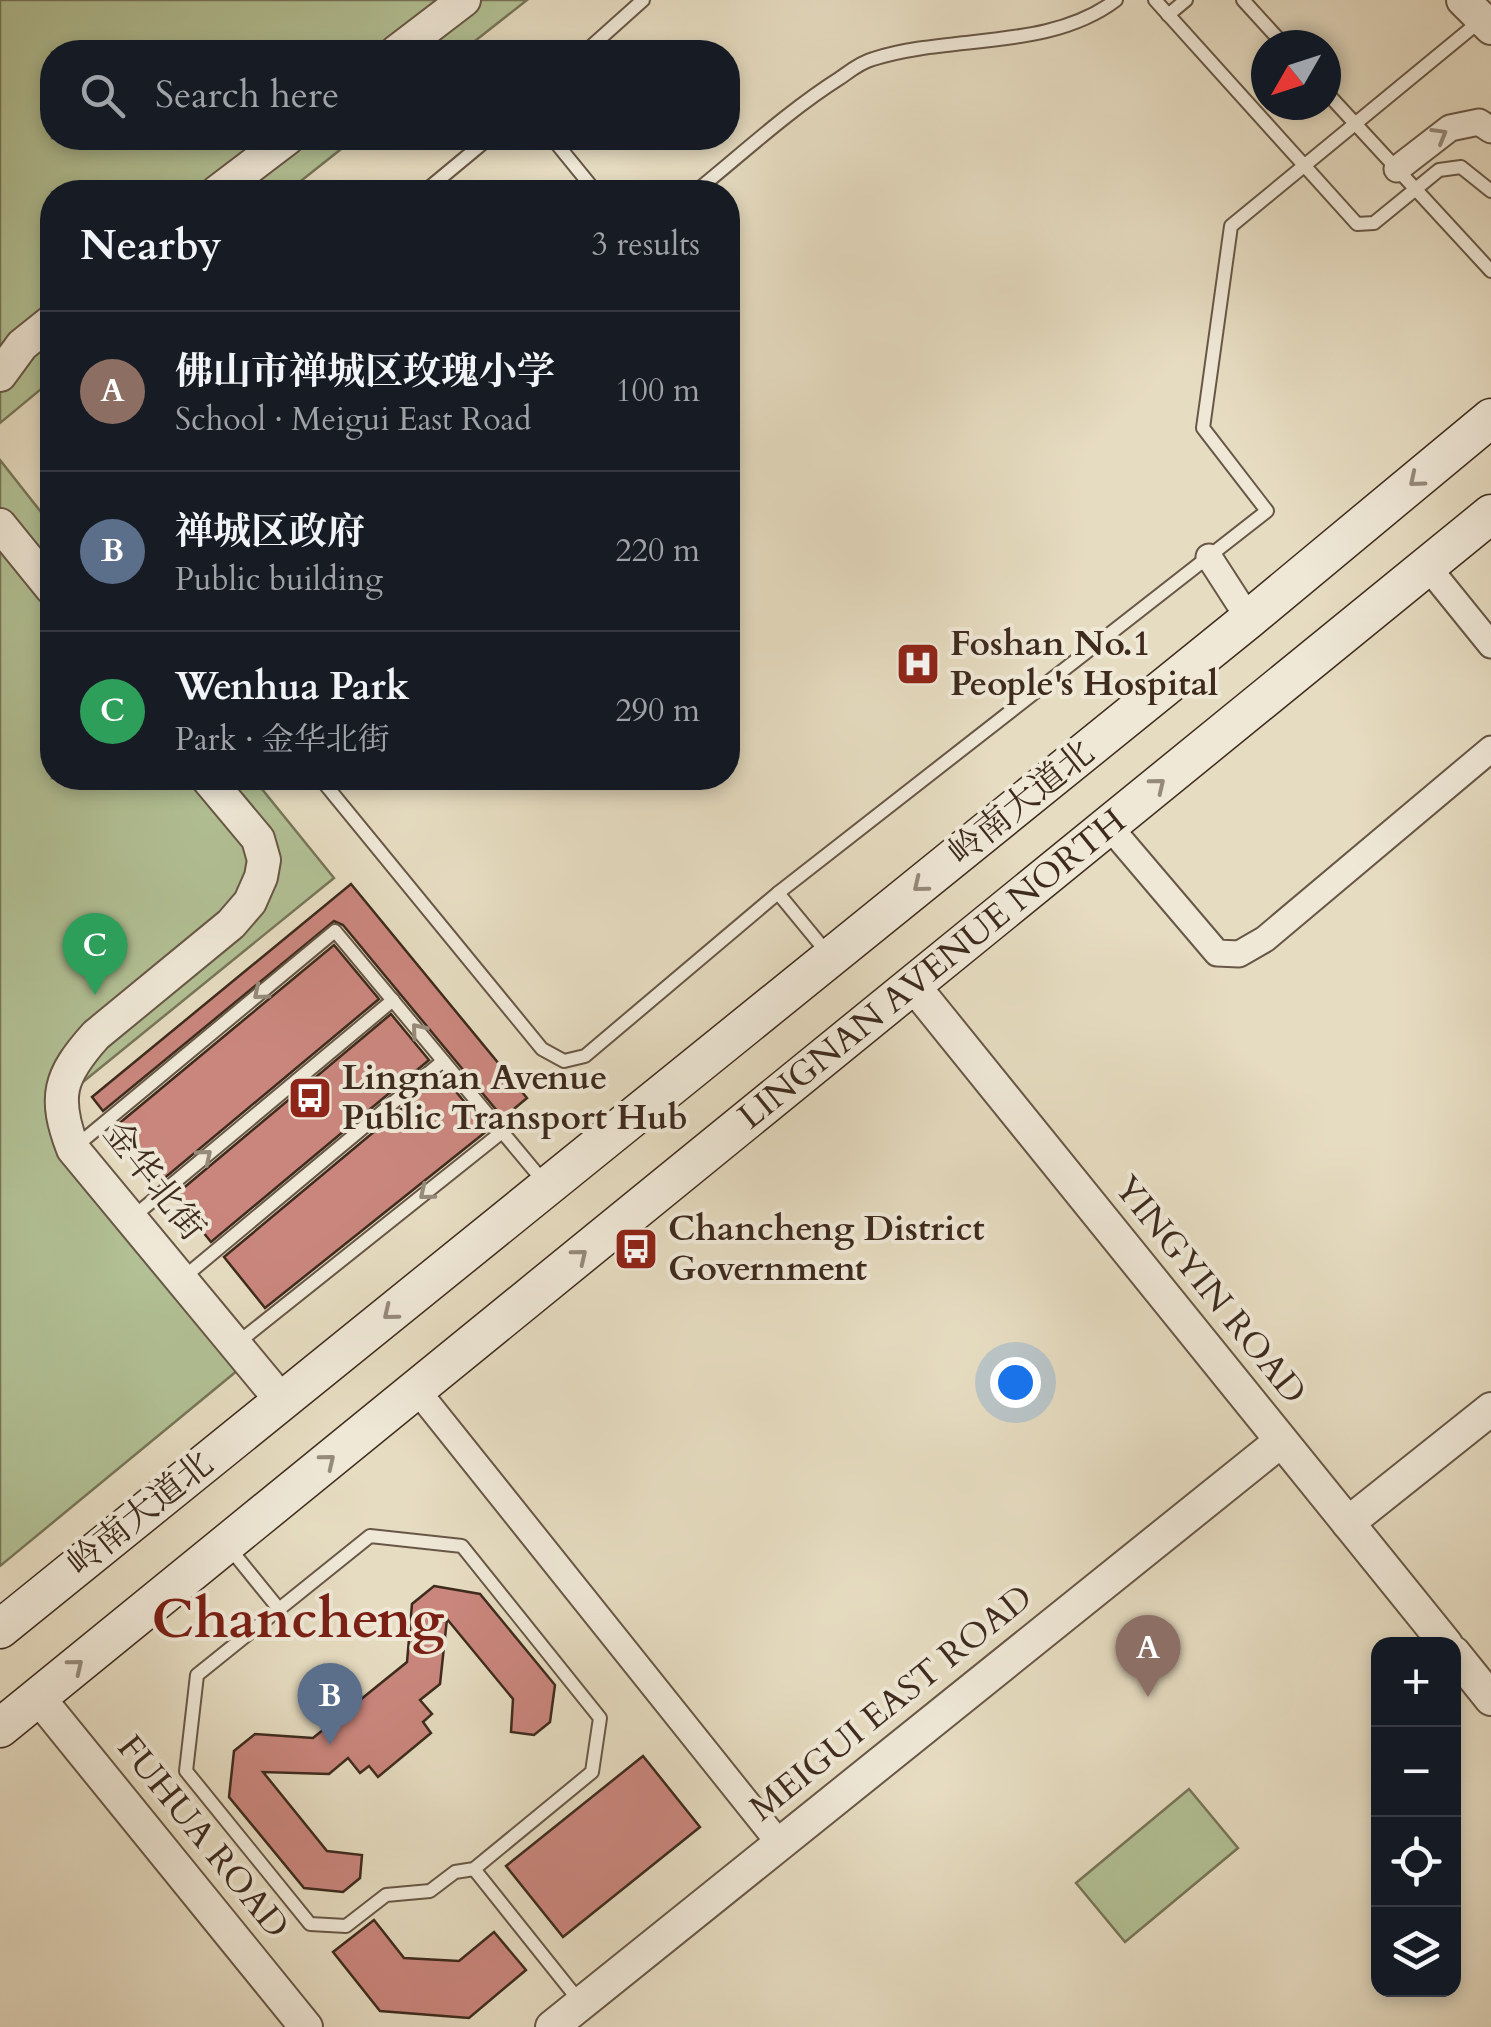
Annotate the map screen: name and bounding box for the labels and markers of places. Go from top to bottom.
place label: Foshan No.1 People's Hospital [950,620,1218,708]
hospital icon: Foshan No.1 People's Hospital [895,641,941,687]
pin: C [62,912,128,995]
place label: Lingnan Avenue Public Transport Hub [342,1054,688,1142]
bus stop icon: Lingnan Avenue Public Transport Hub [287,1075,333,1121]
place label: Chancheng District Government [668,1205,985,1293]
bus stop icon: Chancheng District Government [613,1226,659,1272]
pin: A [1116,1614,1180,1697]
pin: B [298,1662,362,1745]

